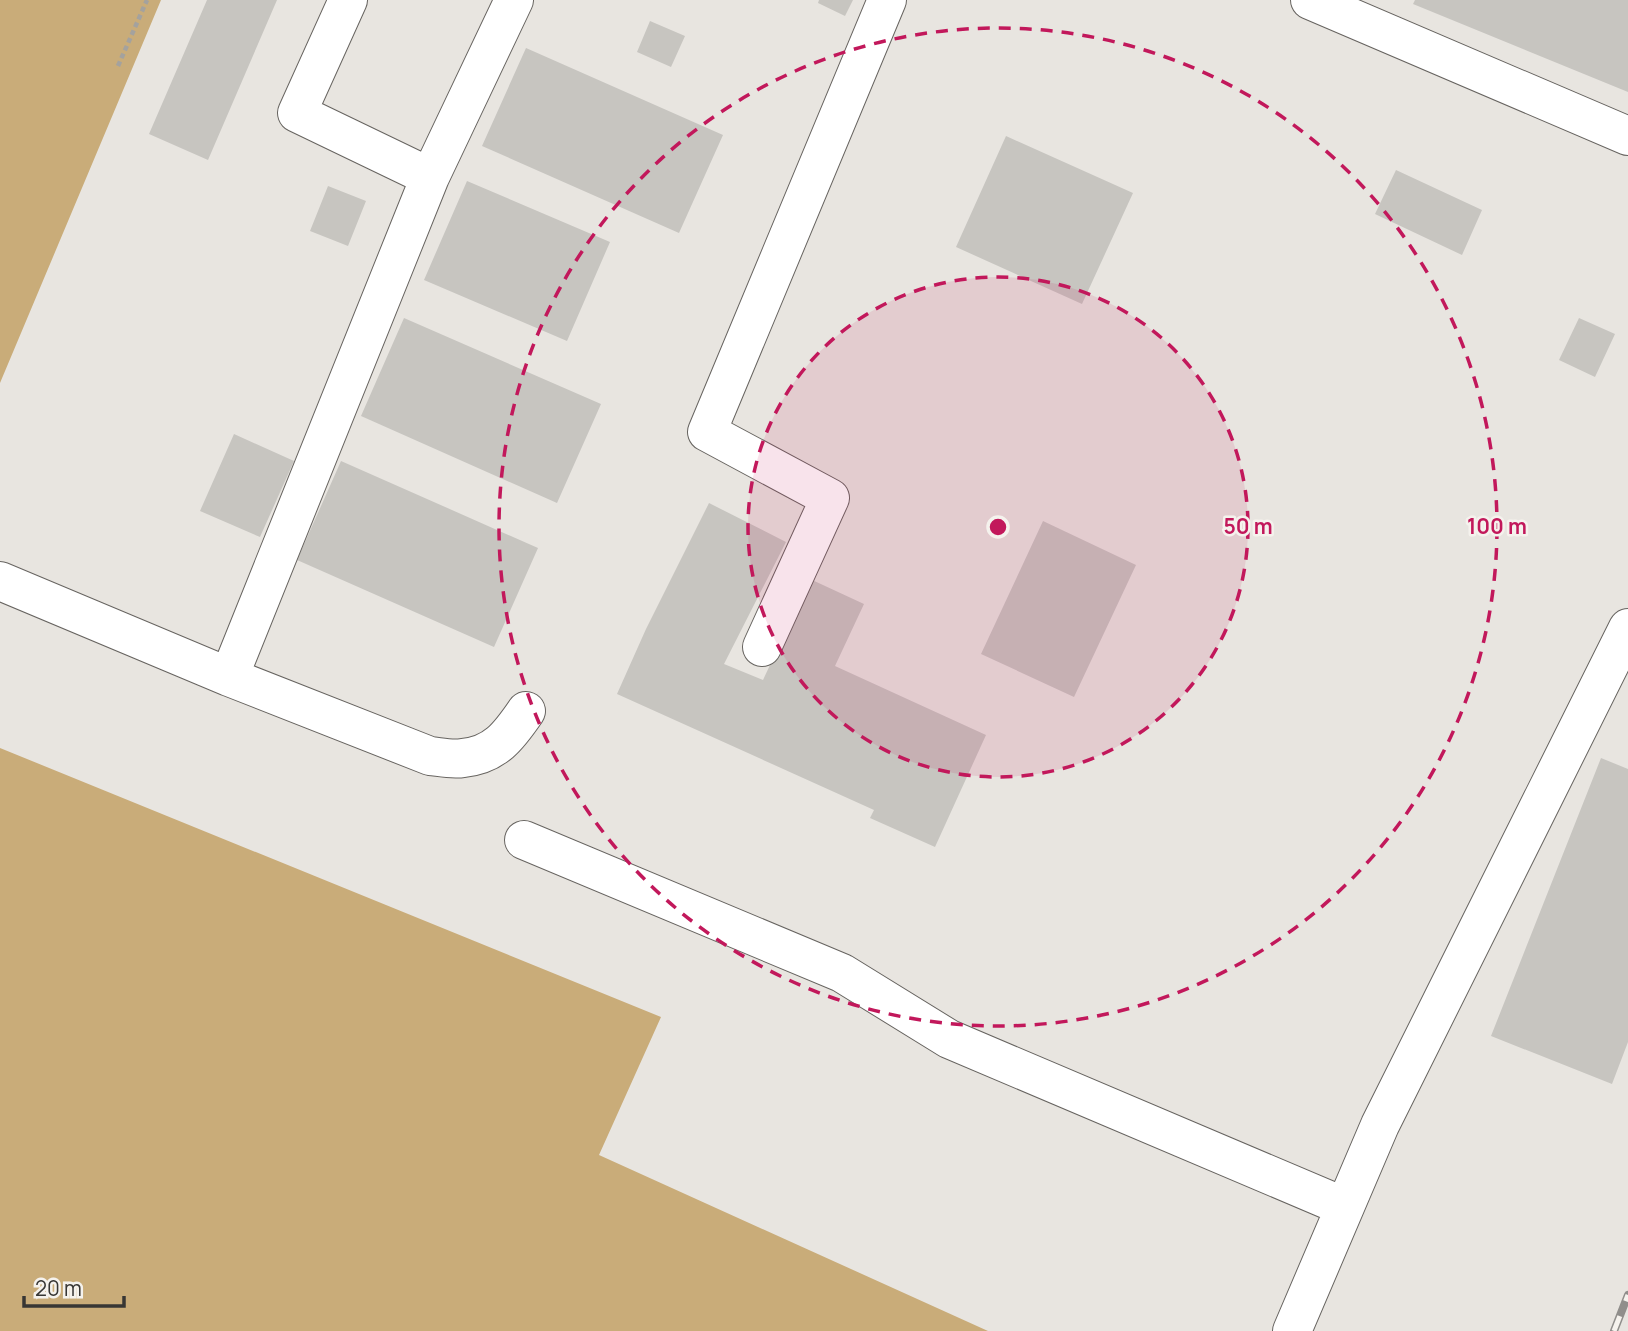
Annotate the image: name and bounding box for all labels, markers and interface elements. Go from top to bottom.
text: 50 m [1223,512,1273,540]
text: 100 m [1467,512,1527,540]
centre of rings [986,515,1010,539]
scale bar [24,1264,124,1308]
text: 20 m [35,1274,82,1302]

